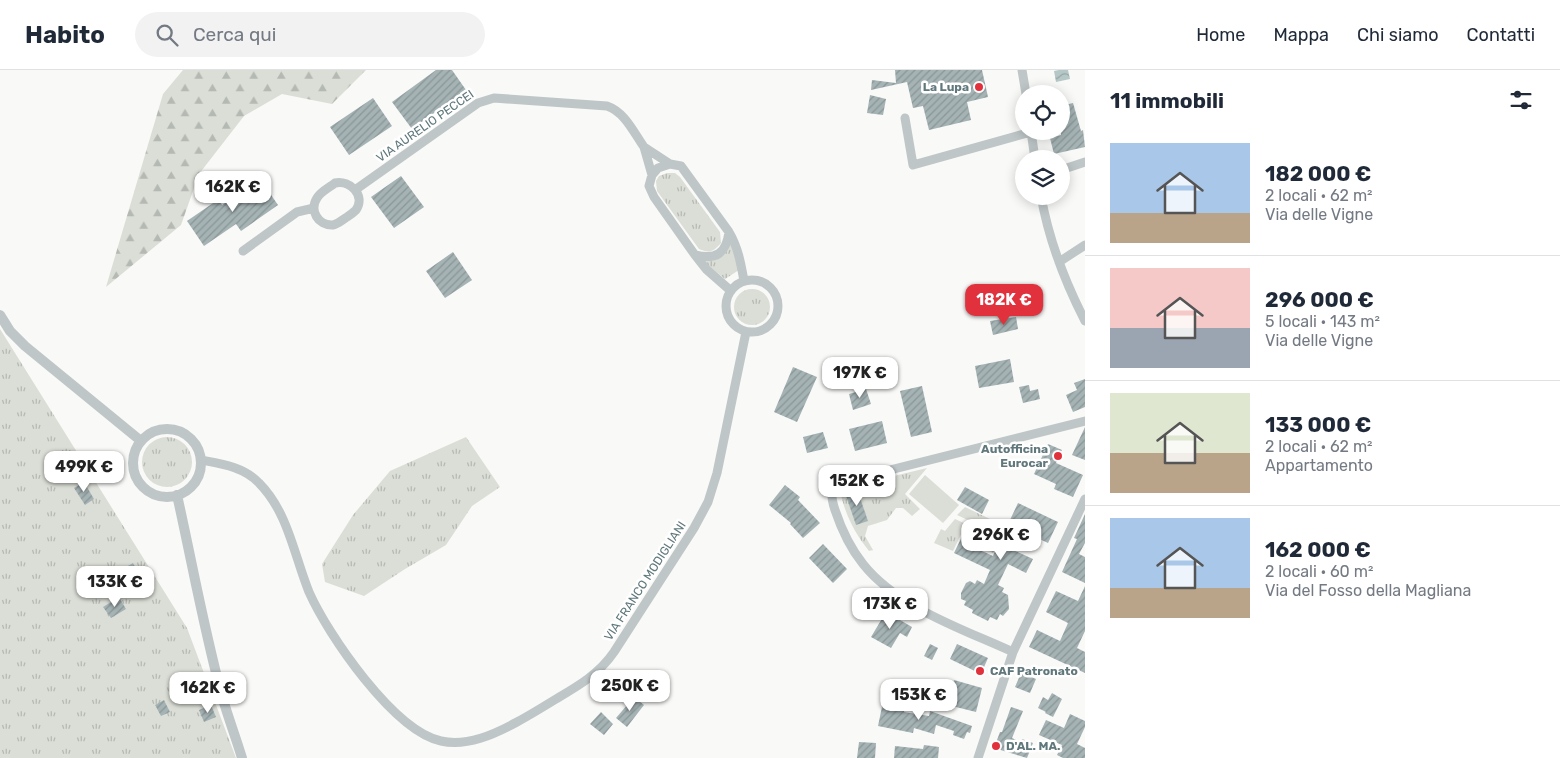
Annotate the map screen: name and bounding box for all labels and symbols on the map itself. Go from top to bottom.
place label: La Lupa [923,80,969,94]
marker: La Lupa [973,81,985,93]
street label: VIA AURELIO PECCEI [374,87,476,165]
pin: 162K € [192,170,274,213]
pin: 182K € [963,284,1045,326]
pin: 197K € [819,356,901,399]
place label: Autofficina Eurocar [981,442,1049,470]
pin: 499K € [43,450,125,493]
marker: Autofficina Eurocar [1052,450,1064,462]
pin: 152K € [816,464,898,507]
pin: 296K € [960,518,1042,561]
street label: VIA FRANCO MODIGLIANI [601,519,689,643]
pin: 133K € [74,566,156,608]
pin: 173K € [849,588,931,630]
place label: CAF Patronato [990,664,1078,678]
marker: CAF Patronato [974,665,986,677]
pin: 250K € [589,670,671,712]
pin: 162K € [167,672,249,714]
pin: 153K € [878,678,960,721]
place label: D'AL. MA. [1006,739,1060,753]
marker: D'AL. MA. [990,740,1002,752]

